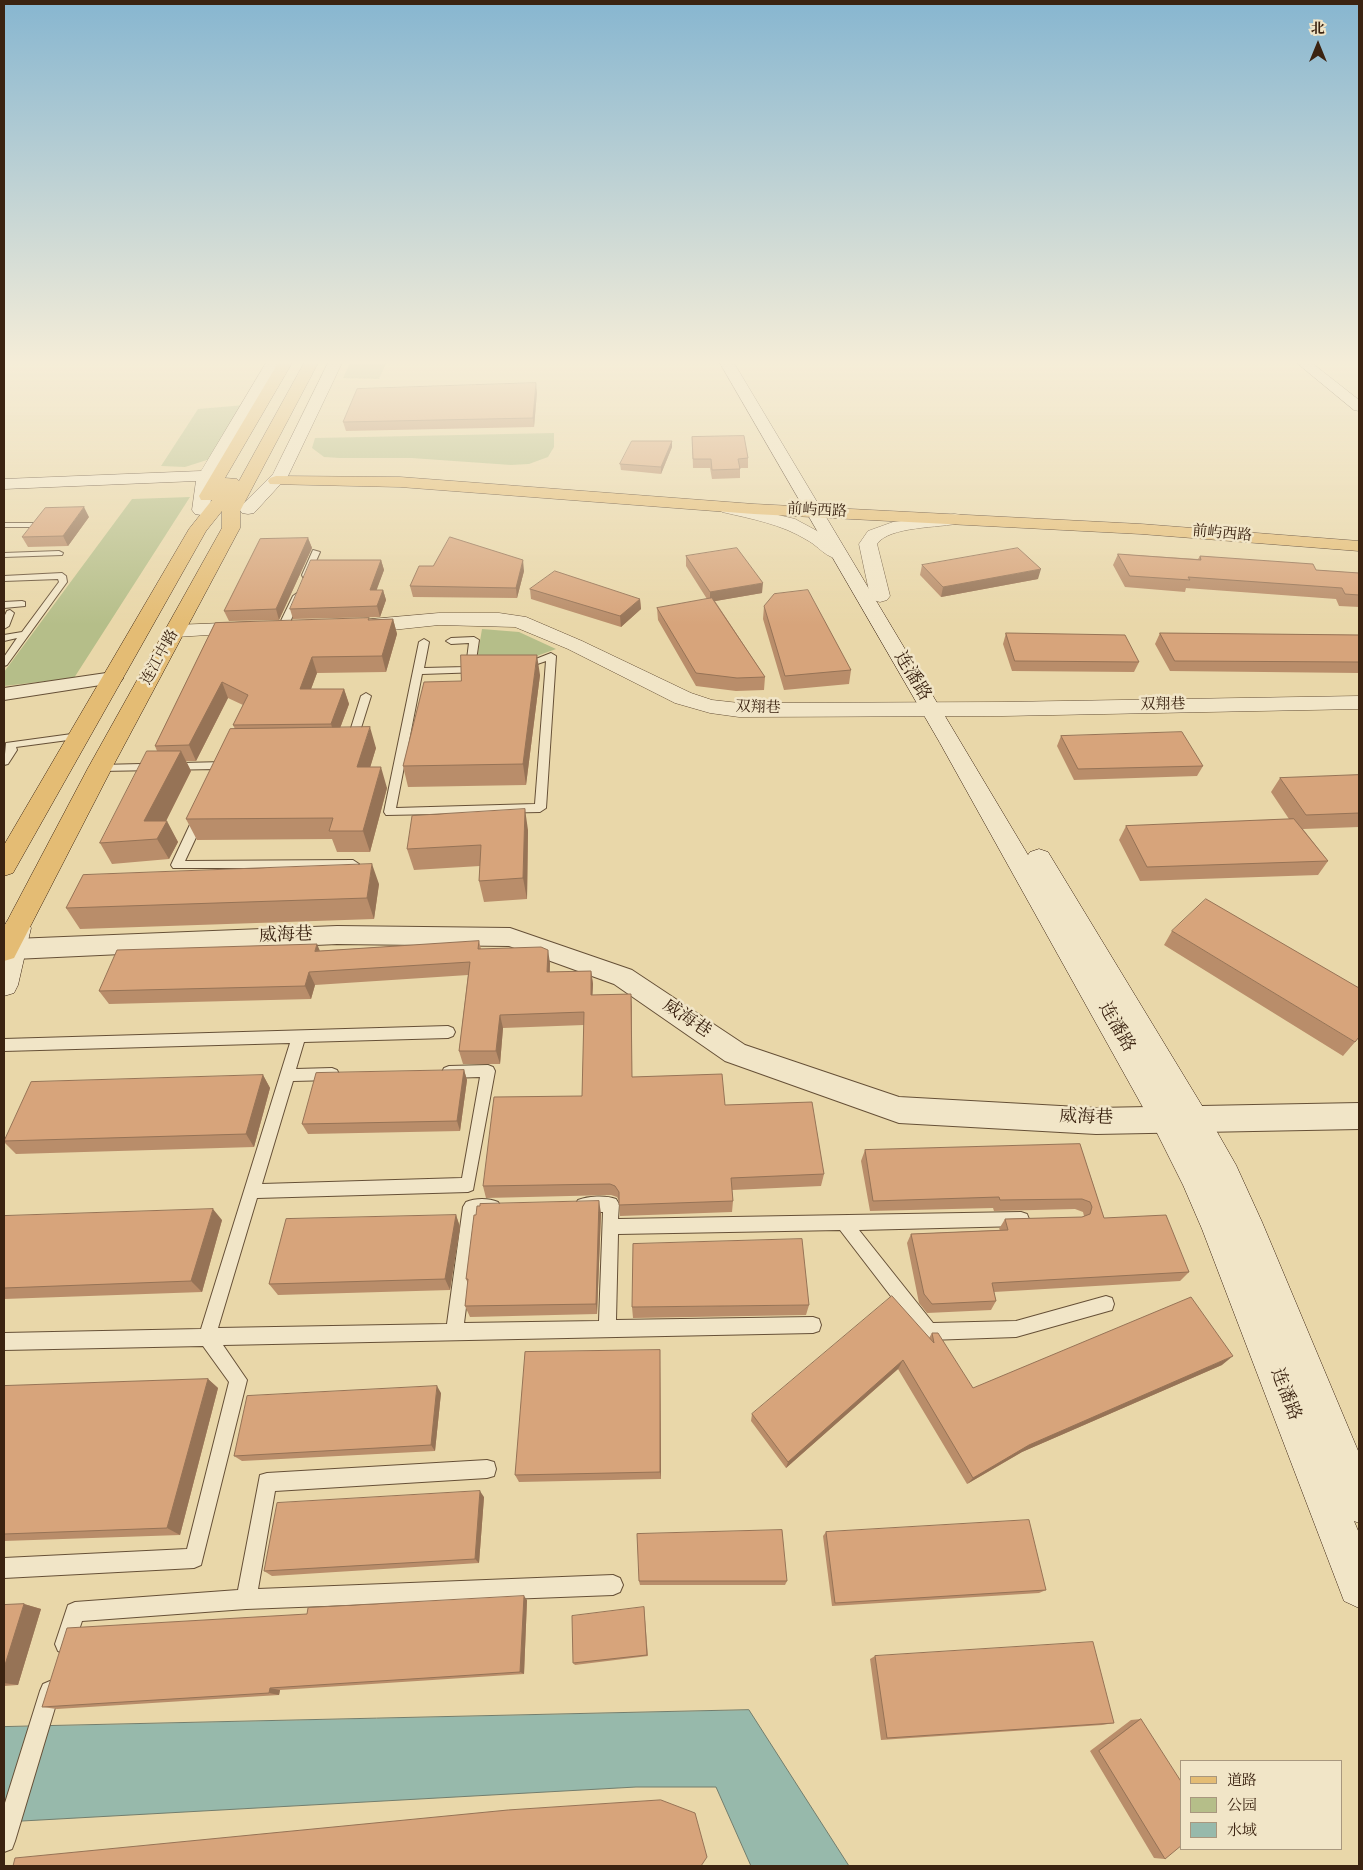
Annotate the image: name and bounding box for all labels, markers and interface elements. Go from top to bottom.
north arrow [1293,20,1343,70]
text: 北 [1311,20,1325,40]
street label: 前屿西路 [787,501,847,523]
street label: 前屿西路 [1191,523,1253,547]
street label: 连江中路 [139,627,183,689]
street label: 连潘路 [888,648,934,706]
street label: 双翔巷 [1140,697,1186,715]
street label: 双翔巷 [735,699,781,719]
street label: 威海巷 [259,925,313,949]
street label: 威海巷 [658,996,714,1044]
street label: 连潘路 [1092,999,1138,1057]
street label: 威海巷 [1059,1107,1113,1131]
street label: 连潘路 [1264,1366,1304,1424]
legend [1180,1760,1343,1850]
text: 道路 [1227,1771,1257,1792]
text: 公园 [1227,1796,1257,1817]
text: 水域 [1227,1821,1257,1842]

